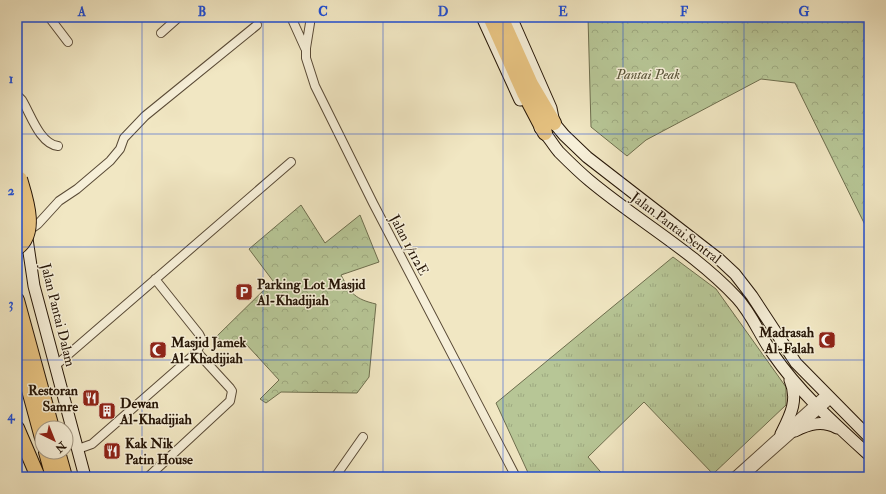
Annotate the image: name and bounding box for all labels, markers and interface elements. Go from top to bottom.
text: A [77,4,87,20]
text: B [198,4,206,20]
text: C [318,4,328,20]
text: D [438,4,449,20]
text: E [558,4,568,20]
text: F [680,4,689,20]
text: G [799,4,810,20]
park label: Pantai Peak [615,66,680,83]
text: 1 [9,71,14,87]
text: 2 [8,183,15,199]
street label: Jalan Pantai Sentral [627,188,725,268]
street label: Jalan 1/112E [385,211,432,278]
street label: Jalan Pantai Dalam [37,261,79,368]
place label: Parking Lot Masjid Al-Khadijiah [256,276,366,309]
parking icon: Parking Lot Masjid Al-Khadijiah [234,282,254,302]
text: 3 [9,296,14,312]
place label: Madrasah Al-Falah [758,324,815,357]
mosque icon: Madrasah Al-Falah [817,330,837,350]
place label: Masjid Jamek Al-Khadijiah [170,334,247,367]
mosque icon: Masjid Jamek Al-Khadijiah [148,340,168,360]
place label: Restoran Samre [28,382,79,415]
restaurant icon: Restoran Samre [81,388,101,408]
place label: Dewan Al-Khadijiah [119,395,193,428]
building icon: Dewan Al-Khadijiah [97,401,117,421]
text: 4 [6,408,15,424]
north arrow [34,420,74,460]
place label: Kak Nik Patin House [125,435,193,468]
text: N [52,438,69,456]
restaurant icon: Kak Nik Patin House [102,441,122,461]

